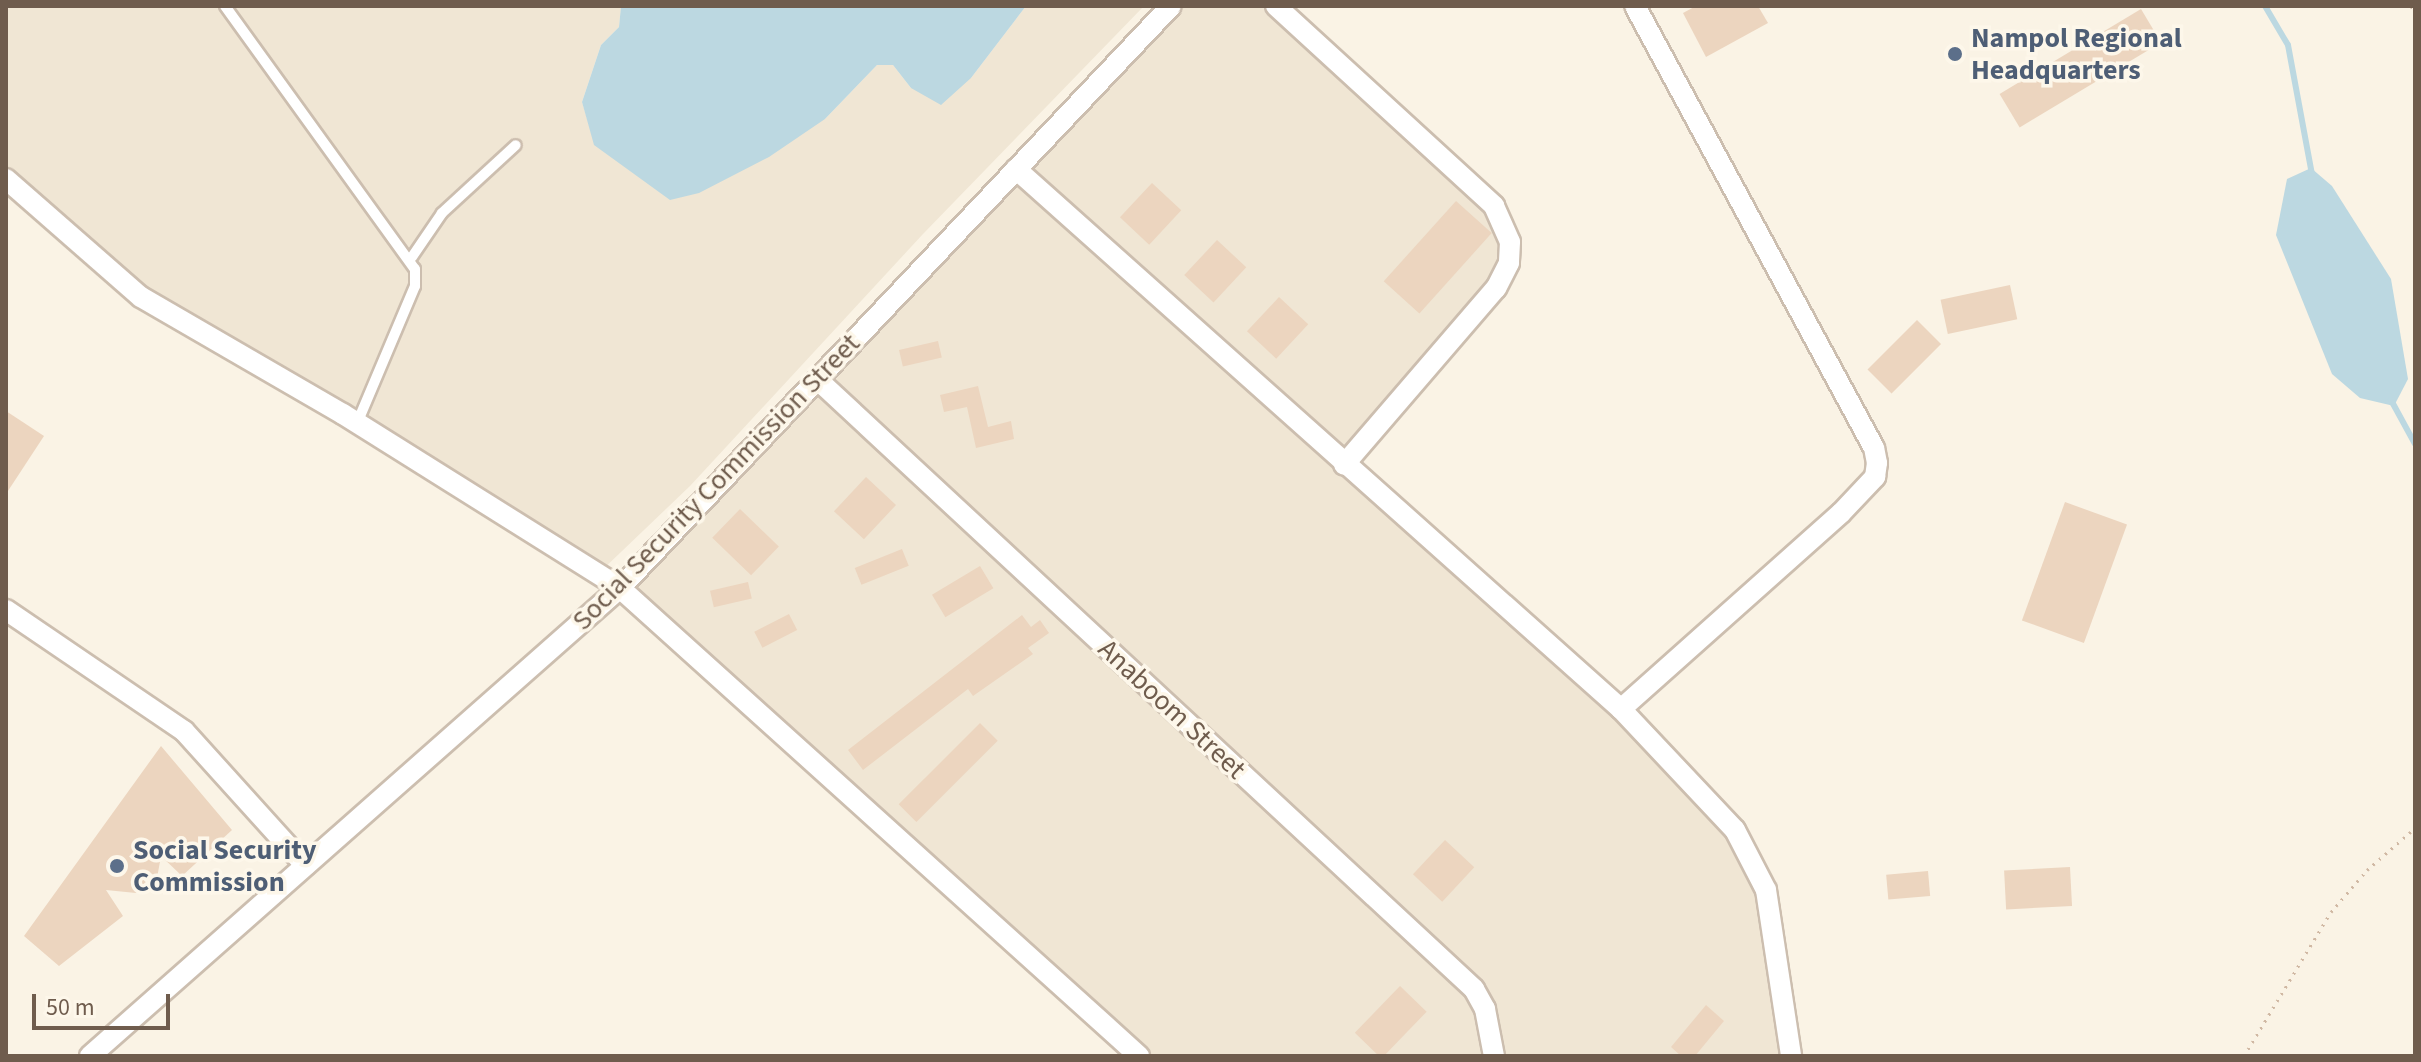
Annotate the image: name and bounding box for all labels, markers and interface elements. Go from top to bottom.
place label: Nampol Regional Headquarters [1971,21,2182,87]
marker: Nampol Regional Headquarters [1946,45,1964,63]
street label: Social Security Commission Street [565,327,867,637]
street label: Anaboom Street [1091,632,1253,786]
place label: Social Security Commission [133,833,317,899]
marker: Social Security Commission [108,857,126,875]
scale bar [36,978,174,1028]
text: 50 m [46,990,95,1025]

